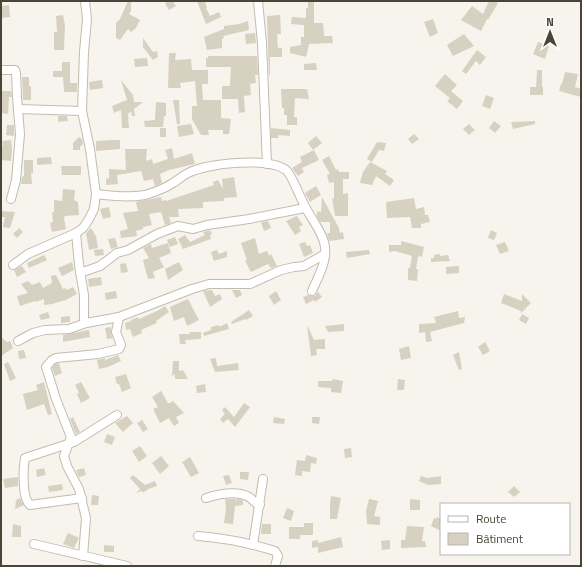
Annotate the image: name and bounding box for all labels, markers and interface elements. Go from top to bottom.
north arrow [530,12,570,52]
text: N [546,14,554,30]
legend [440,503,570,555]
text: Route [476,509,506,528]
text: Bâtiment [476,529,524,548]

